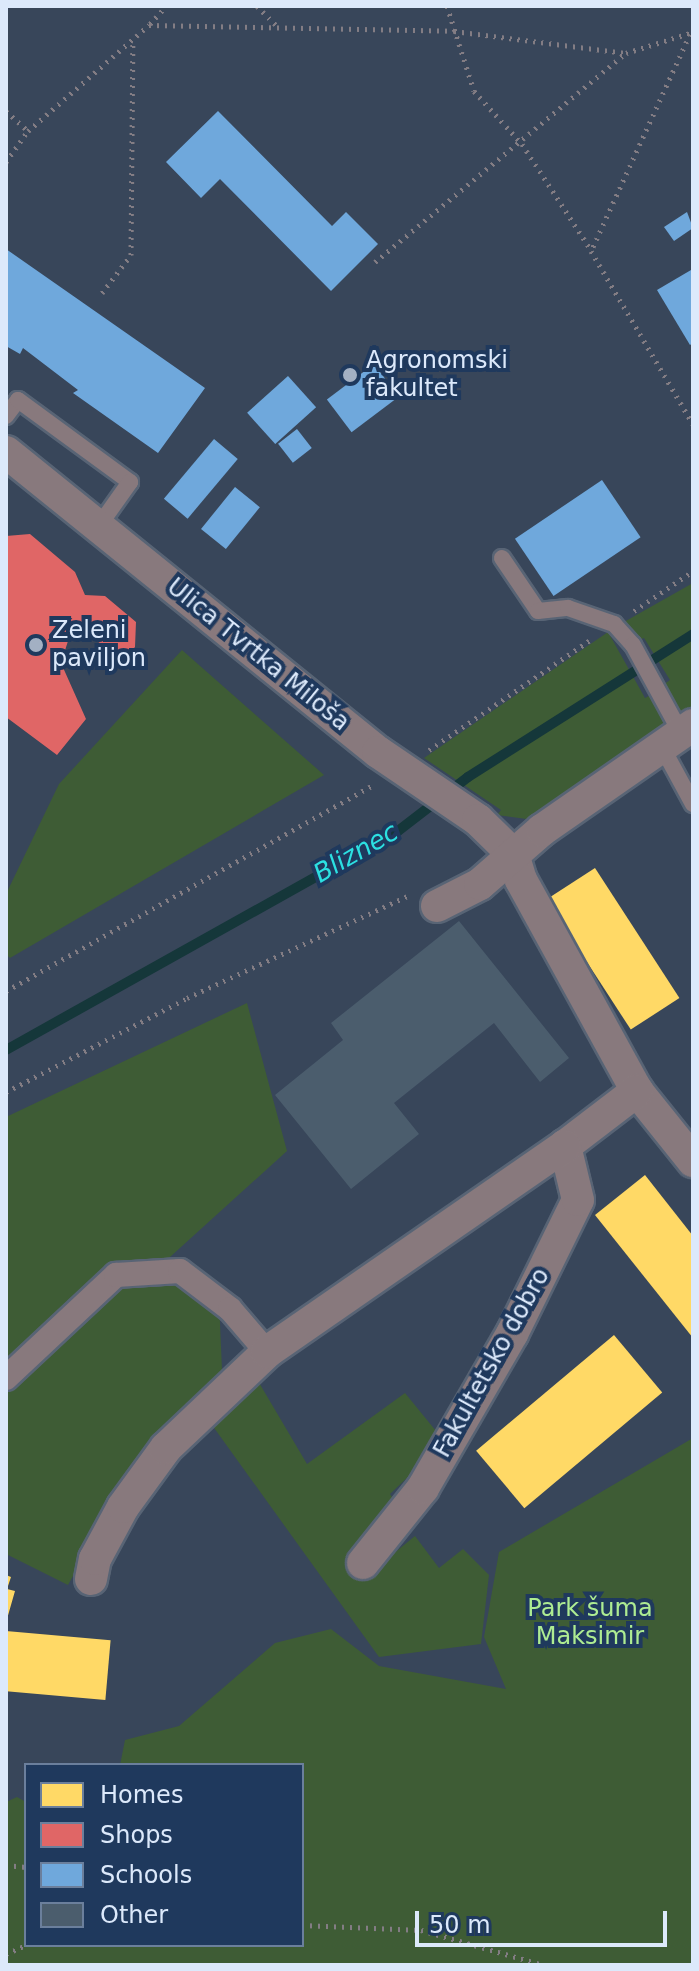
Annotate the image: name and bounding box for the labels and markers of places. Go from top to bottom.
place label: Agronomski fakultet [366,347,508,403]
marker: Agronomski fakultet [341,366,359,384]
place label: Zeleni paviljon [52,617,146,673]
marker: Zeleni paviljon [27,636,45,654]

